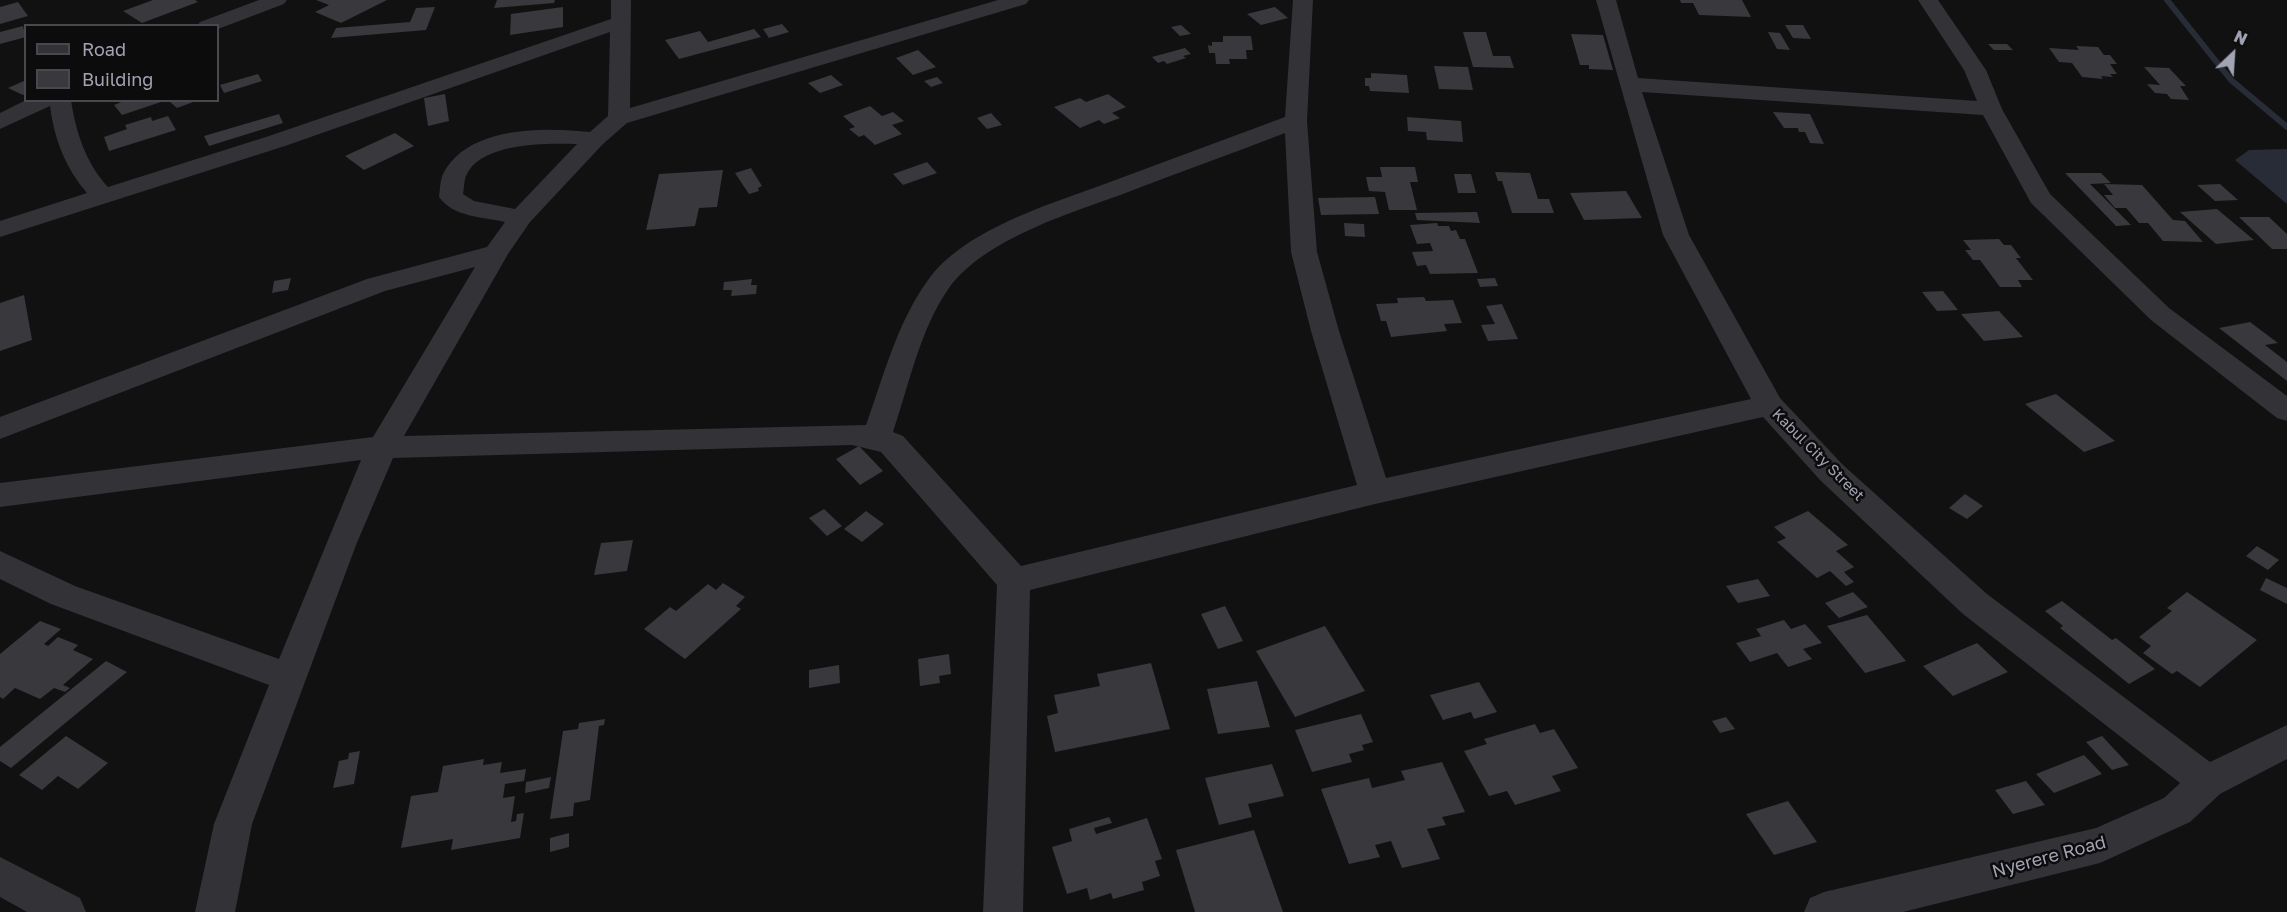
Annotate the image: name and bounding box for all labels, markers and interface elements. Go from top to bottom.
legend [24,24,219,102]
north arrow [2203,24,2263,84]
text: N [2231,26,2250,49]
text: Road [82,38,126,60]
text: Building [82,68,153,90]
street label: Kabul City Street [1768,405,1868,505]
street label: Nyerere Road [1990,831,2108,883]

